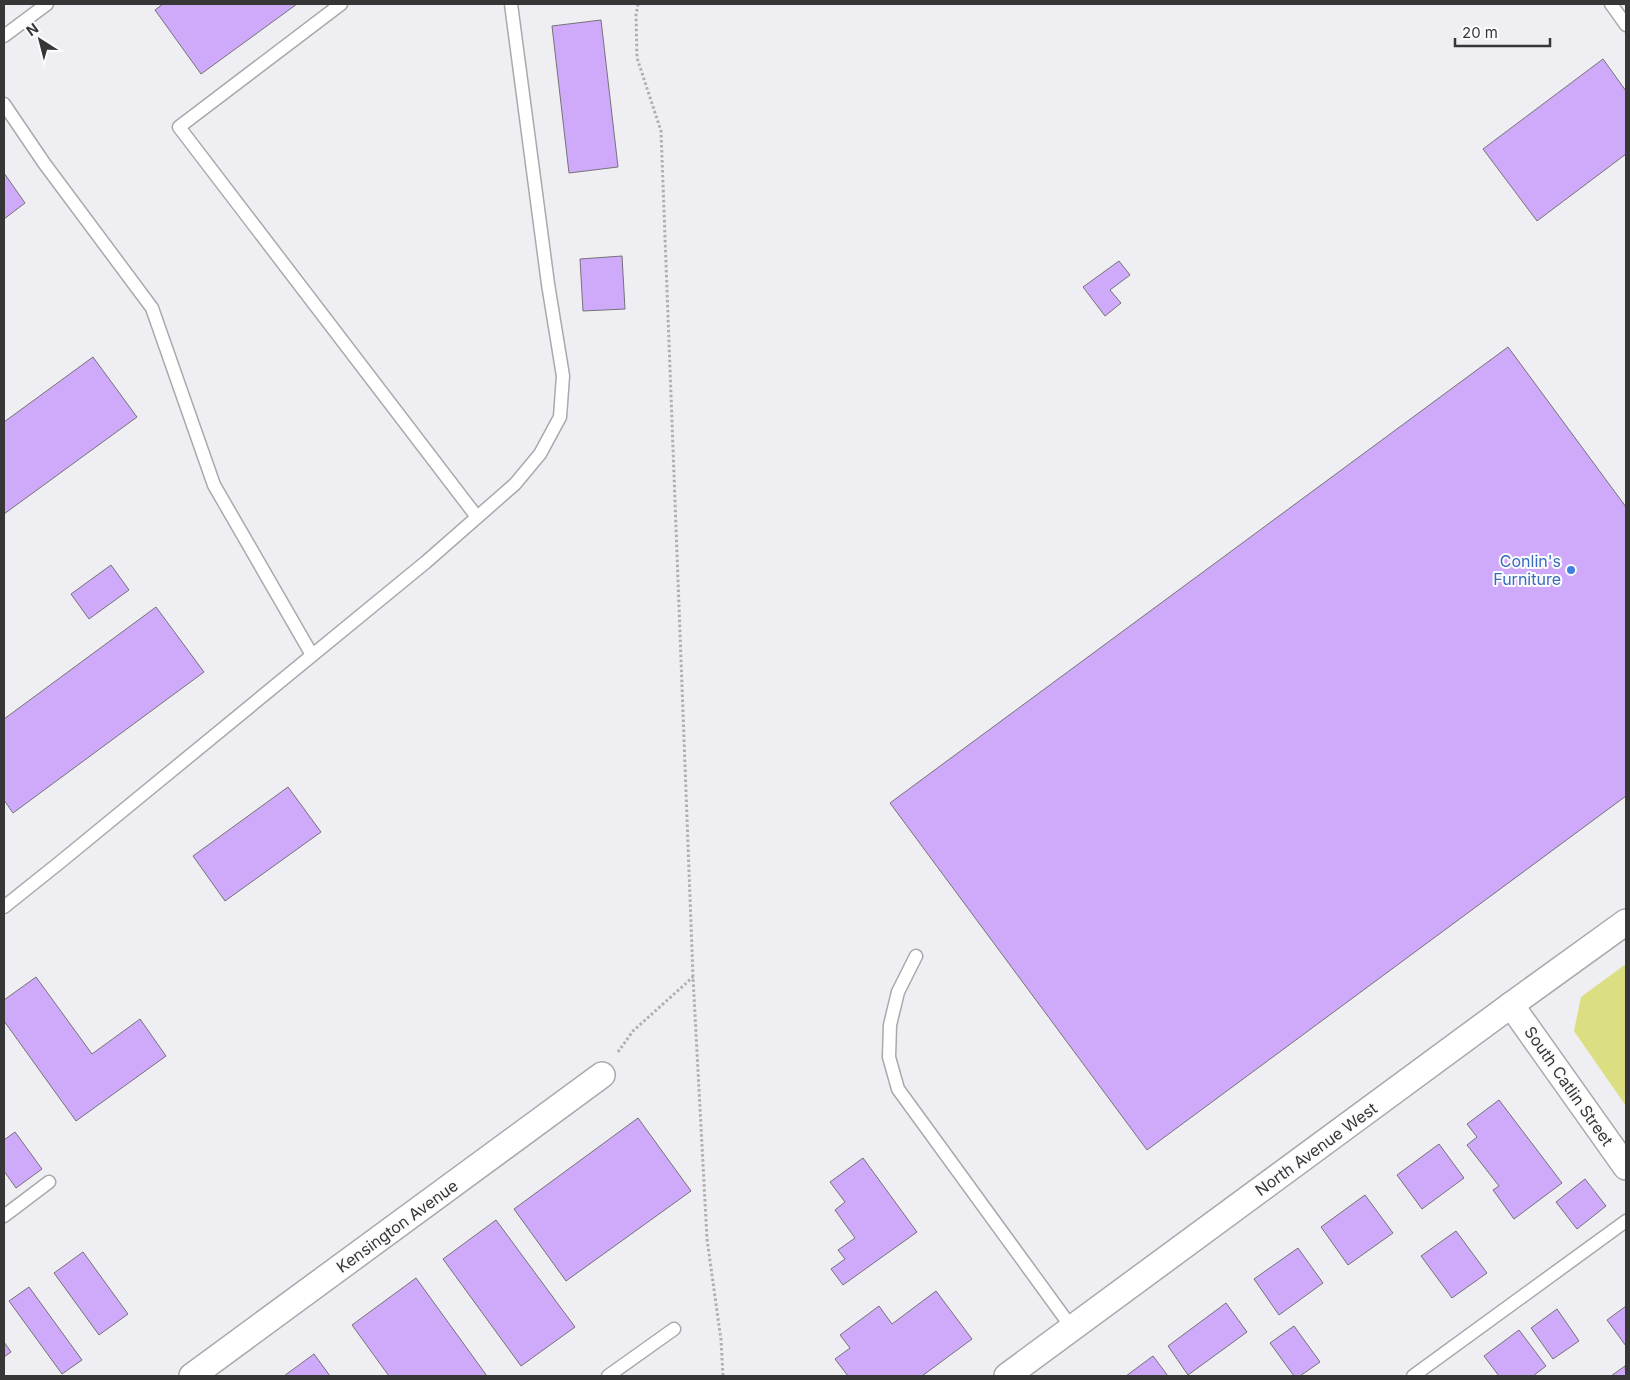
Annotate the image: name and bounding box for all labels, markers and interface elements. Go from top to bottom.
north arrow [15,15,65,65]
scale bar [1455,15,1550,47]
text: N [23,19,41,39]
text: 20 m [1462,23,1498,42]
place label: Conlin's Furniture [1493,551,1561,589]
marker: Conlin's Furniture [1565,564,1577,576]
street label: South Catlin Street [1520,1022,1618,1150]
street label: North Avenue West [1251,1098,1381,1200]
street label: Kensington Avenue [332,1175,462,1277]

